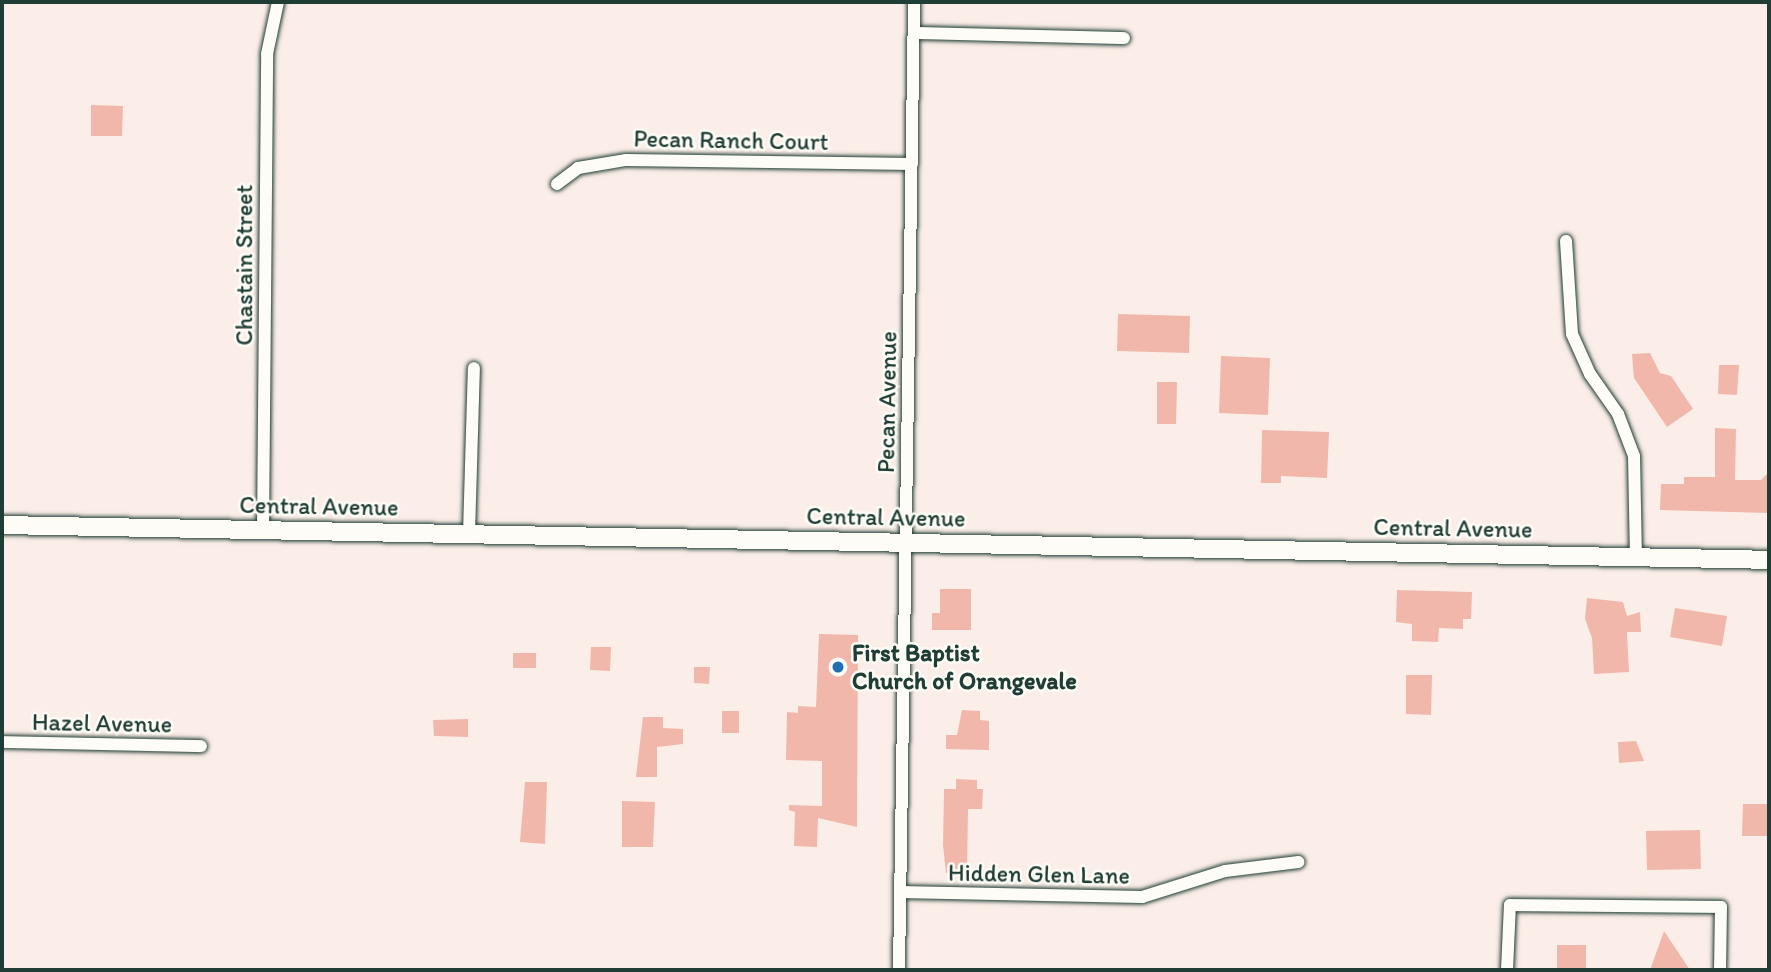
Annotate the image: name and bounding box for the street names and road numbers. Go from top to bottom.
street label: Pecan Ranch Court [633,124,829,156]
street label: Chastain Street [230,185,258,345]
street label: Pecan Avenue [871,331,903,473]
street label: Central Avenue [240,490,398,522]
street label: Central Avenue [807,501,965,533]
street label: Central Avenue [1374,512,1532,544]
street label: Hazel Avenue [32,707,172,739]
street label: Hidden Glen Lane [948,858,1130,890]

